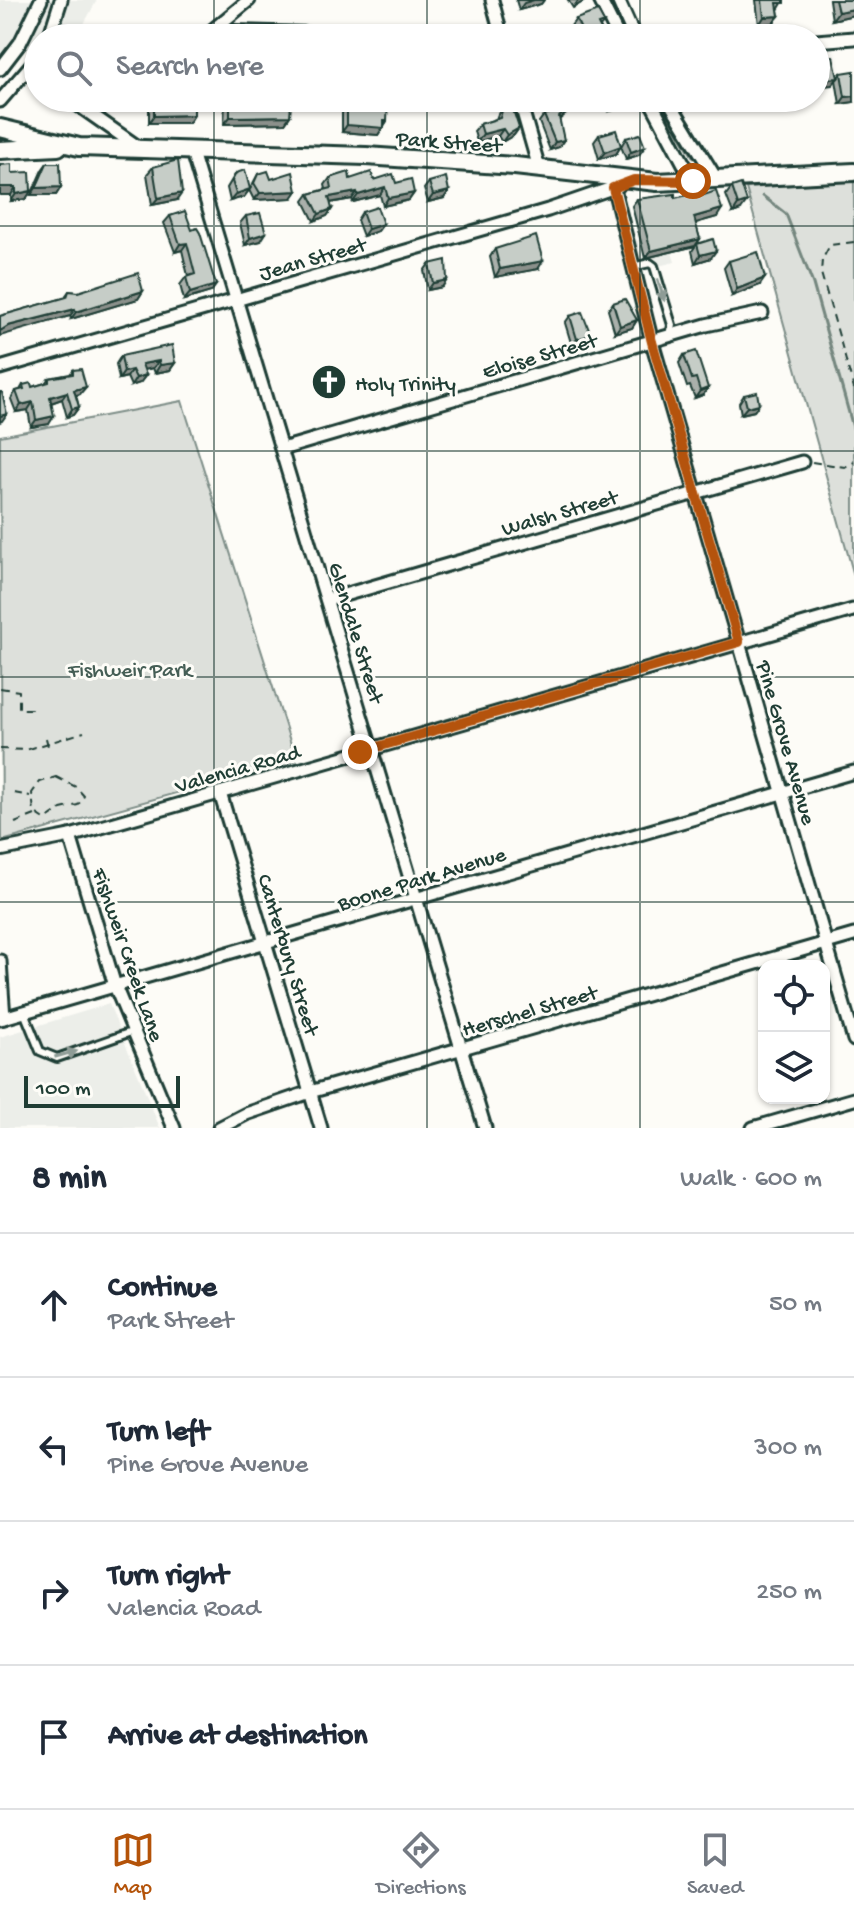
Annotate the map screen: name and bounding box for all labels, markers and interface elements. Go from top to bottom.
search box [24,24,830,112]
icon: search [52,46,96,90]
text: Search here [116,51,264,86]
street label: Park Street [394,127,504,161]
route start [675,163,711,199]
street label: Jean Street [257,233,371,288]
one-way arrow [655,278,668,302]
street label: Eloise Street [480,329,602,387]
church icon: Holy Trinity [310,363,348,401]
place label: Holy Trinity [355,373,456,399]
street label: Walsh Street [499,485,623,544]
street label: Glendale Street [320,560,388,709]
street label: Pine Grove Avenue [748,657,820,829]
park label: Fishweir Park [67,659,194,685]
route end [342,734,378,770]
street label: Valencia Road [172,740,306,801]
street label: Boone Park Avenue [334,843,510,919]
street label: Fishweir Creek Lane [84,864,168,1046]
street label: Canterbury Street [249,871,324,1041]
map controls [758,960,830,1104]
button: locate [758,960,830,1032]
street label: Herschel Street [460,981,603,1045]
button: layers [758,1032,830,1104]
one-way arrow [55,1047,79,1060]
scale bar [24,1072,180,1108]
text: 100 m [36,1077,91,1103]
text: 8 min [32,1160,106,1200]
text: Walk · 600 m [680,1165,822,1196]
text: Continue [108,1272,217,1307]
icon: ahead [32,1283,76,1327]
text: 50 m [769,1290,822,1321]
text: Park Street [108,1307,233,1338]
text: Turn left [108,1416,209,1451]
icon: left [32,1427,76,1471]
text: 300 m [754,1434,822,1465]
text: Pine Grove Avenue [108,1451,308,1482]
text: Turn right [108,1560,228,1595]
icon: right [32,1571,76,1615]
text: 250 m [756,1578,822,1609]
text: Valencia Road [108,1595,260,1626]
icon: arrive [32,1715,76,1759]
text: Arrive at destination [108,1720,368,1755]
tab: Map [111,1828,155,1902]
tab: Directions [376,1828,466,1902]
tab: Saved [687,1828,743,1902]

